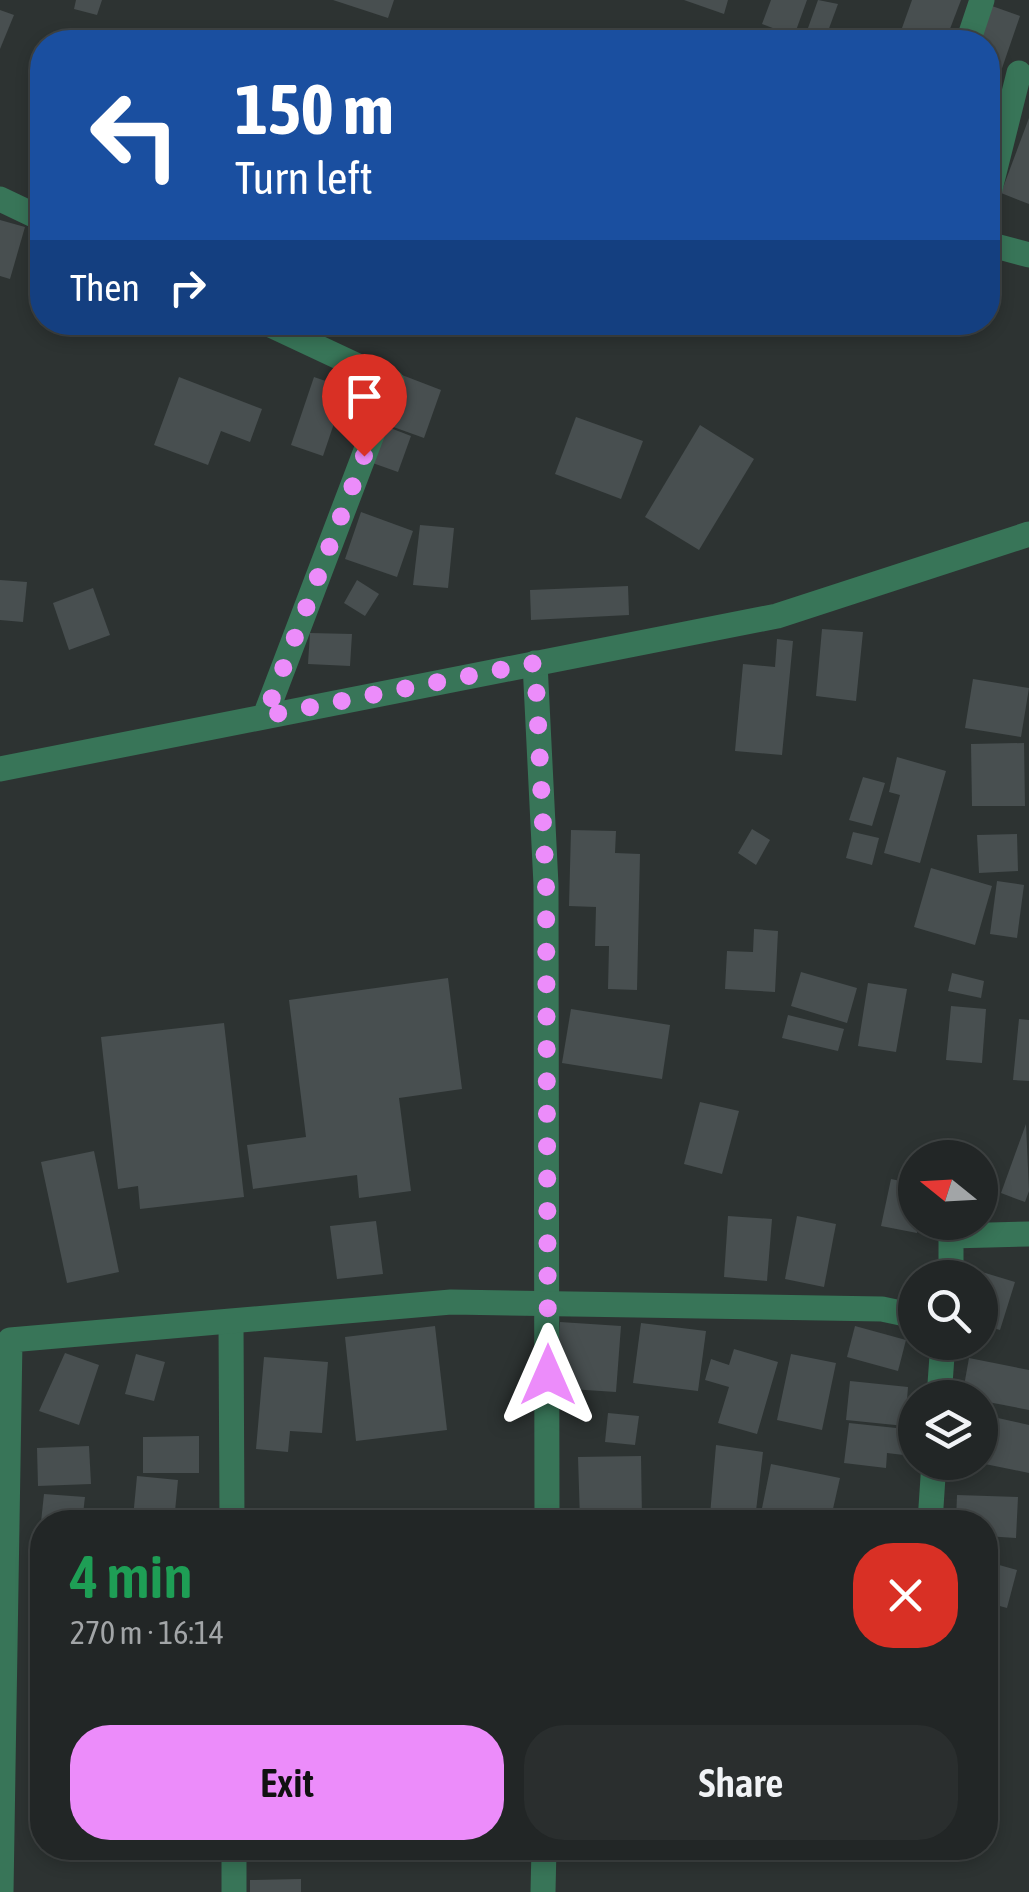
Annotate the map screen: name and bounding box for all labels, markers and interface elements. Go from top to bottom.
text: 150 m [235,69,394,149]
icon: left [70,70,200,200]
text: Turn left [235,152,373,204]
icon: right [160,260,215,315]
text: Then [70,266,140,309]
pin [322,354,407,457]
icon: arrive [337,369,392,424]
north arrow [898,1140,998,1240]
map controls [898,1140,998,1480]
button: search [898,1260,998,1360]
position arrow [496,1323,600,1427]
button: layers [898,1380,998,1480]
text: 4 min [70,1542,193,1611]
button: close [853,1543,958,1648]
text: 270 m · 16:14 [70,1614,224,1651]
button: Exit [70,1725,504,1840]
button: Share [524,1725,958,1840]

